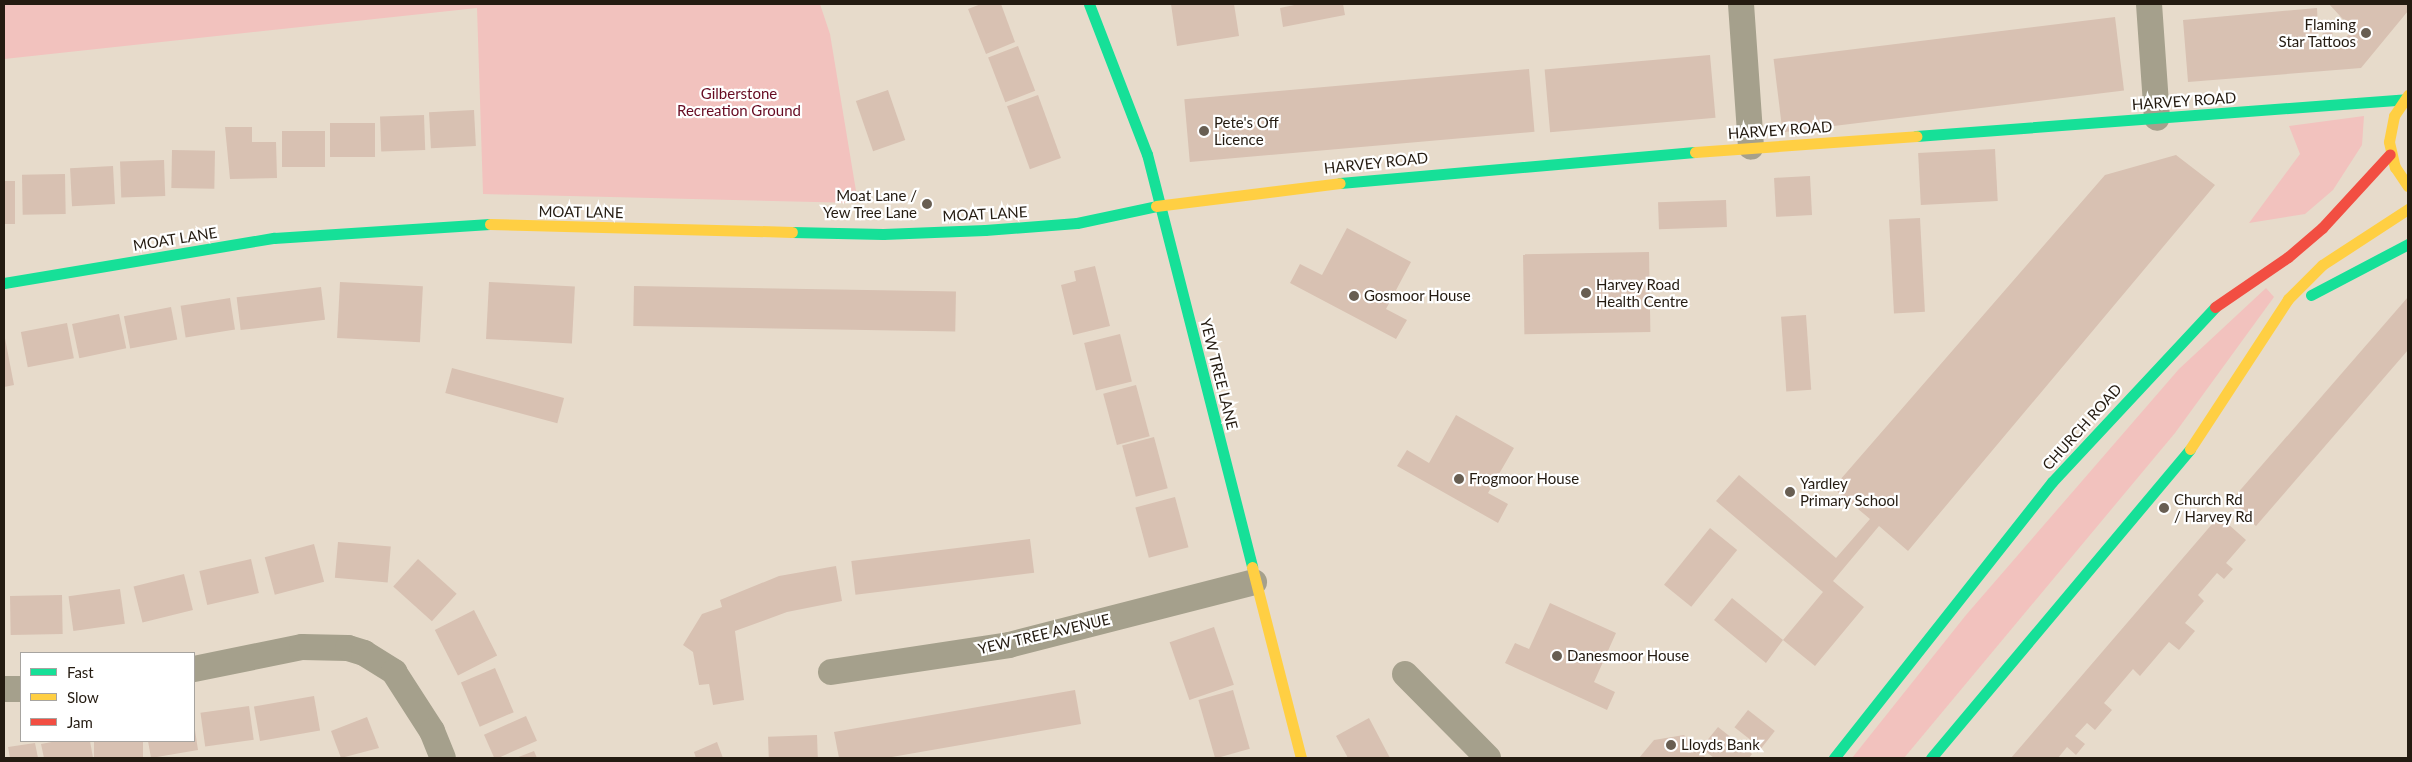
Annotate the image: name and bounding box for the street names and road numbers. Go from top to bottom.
street label: HARVEY ROAD [2131,88,2237,114]
street label: HARVEY ROAD [1727,117,1833,143]
street label: HARVEY ROAD [1323,149,1429,177]
street label: MOAT LANE [538,202,624,222]
street label: MOAT LANE [942,203,1028,225]
street label: MOAT LANE [131,223,219,255]
street label: YEW TREE LANE [1196,316,1242,432]
street label: CHURCH ROAD [2039,380,2125,474]
street label: YEW TREE AVENUE [976,610,1112,658]

